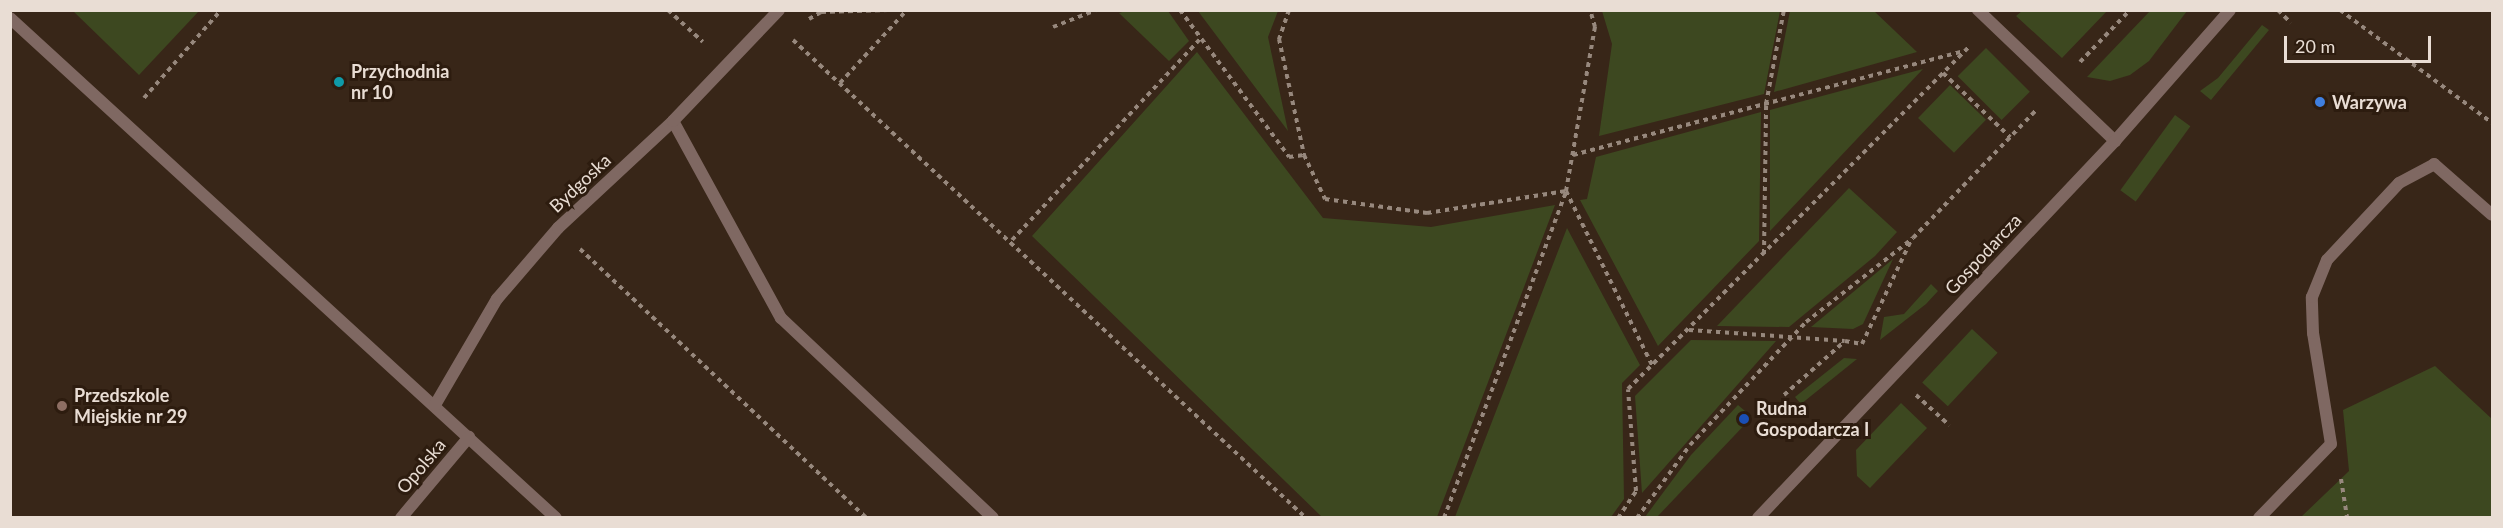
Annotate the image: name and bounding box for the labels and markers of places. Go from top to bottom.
place label: Przychodnia nr 10 [351,61,449,104]
marker: Przychodnia nr 10 [332,75,346,89]
place label: Warzywa [2332,91,2407,113]
marker: Warzywa [2313,95,2327,109]
place label: Przedszkole Miejskie nr 29 [74,385,188,428]
place label: Rudna Gospodarcza I [1756,398,1869,440]
marker: Przedszkole Miejskie nr 29 [55,399,69,413]
marker: Rudna Gospodarcza I [1737,412,1751,426]

